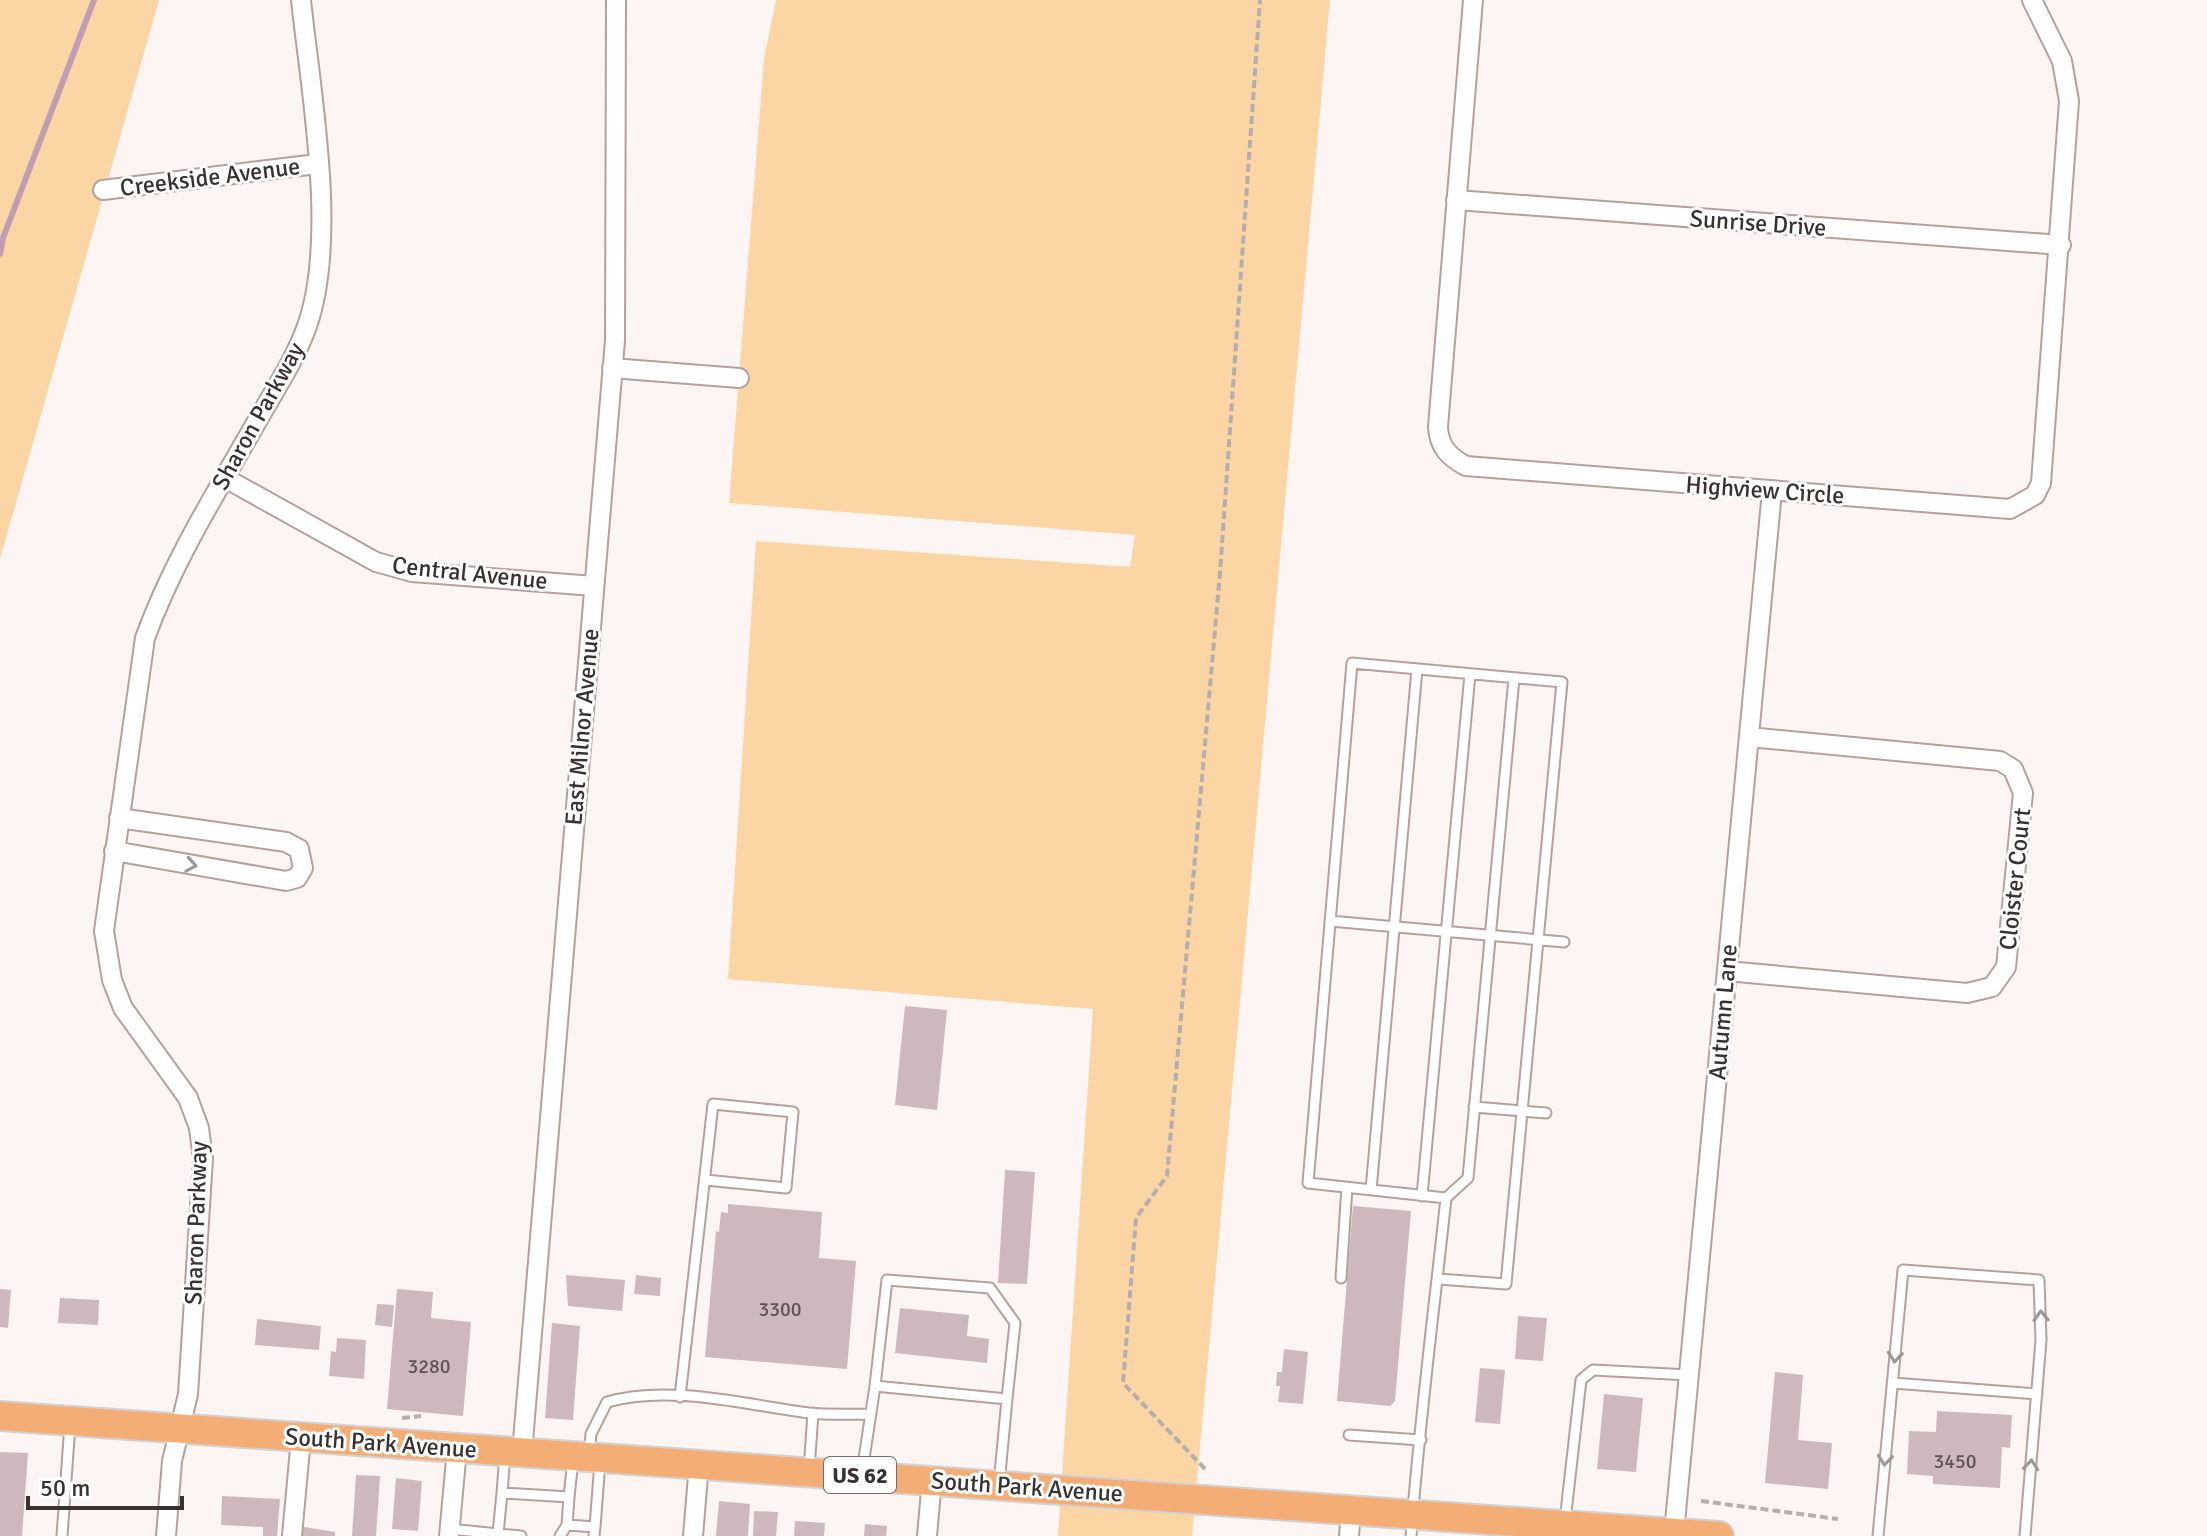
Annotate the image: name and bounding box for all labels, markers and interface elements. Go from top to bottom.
street label: Creekside Avenue [118,151,302,203]
street label: Sunrise Drive [1689,203,1827,243]
street label: Sharon Parkway [205,337,311,495]
street label: Highview Circle [1685,469,1845,511]
street label: Central Avenue [391,550,549,596]
street label: East Milnor Avenue [558,627,606,827]
street label: Cloister Court [1993,806,2037,952]
one-way arrow [184,855,197,872]
street label: Autumn Lane [1702,943,1744,1081]
street label: Sharon Parkway [178,1140,214,1306]
house number: 3300 [758,1297,802,1322]
one-way arrow [2032,1309,2049,1322]
one-way arrow [1887,1351,1904,1364]
house number: 3280 [407,1354,451,1379]
street label: South Park Avenue [284,1421,478,1465]
house number: 3450 [1933,1449,1977,1474]
one-way arrow [1877,1454,1894,1467]
road number: US 62 [824,1457,896,1493]
one-way arrow [2022,1458,2039,1471]
scale bar [28,1460,182,1510]
street label: South Park Avenue [930,1465,1124,1509]
text: 50 m [40,1473,90,1503]

